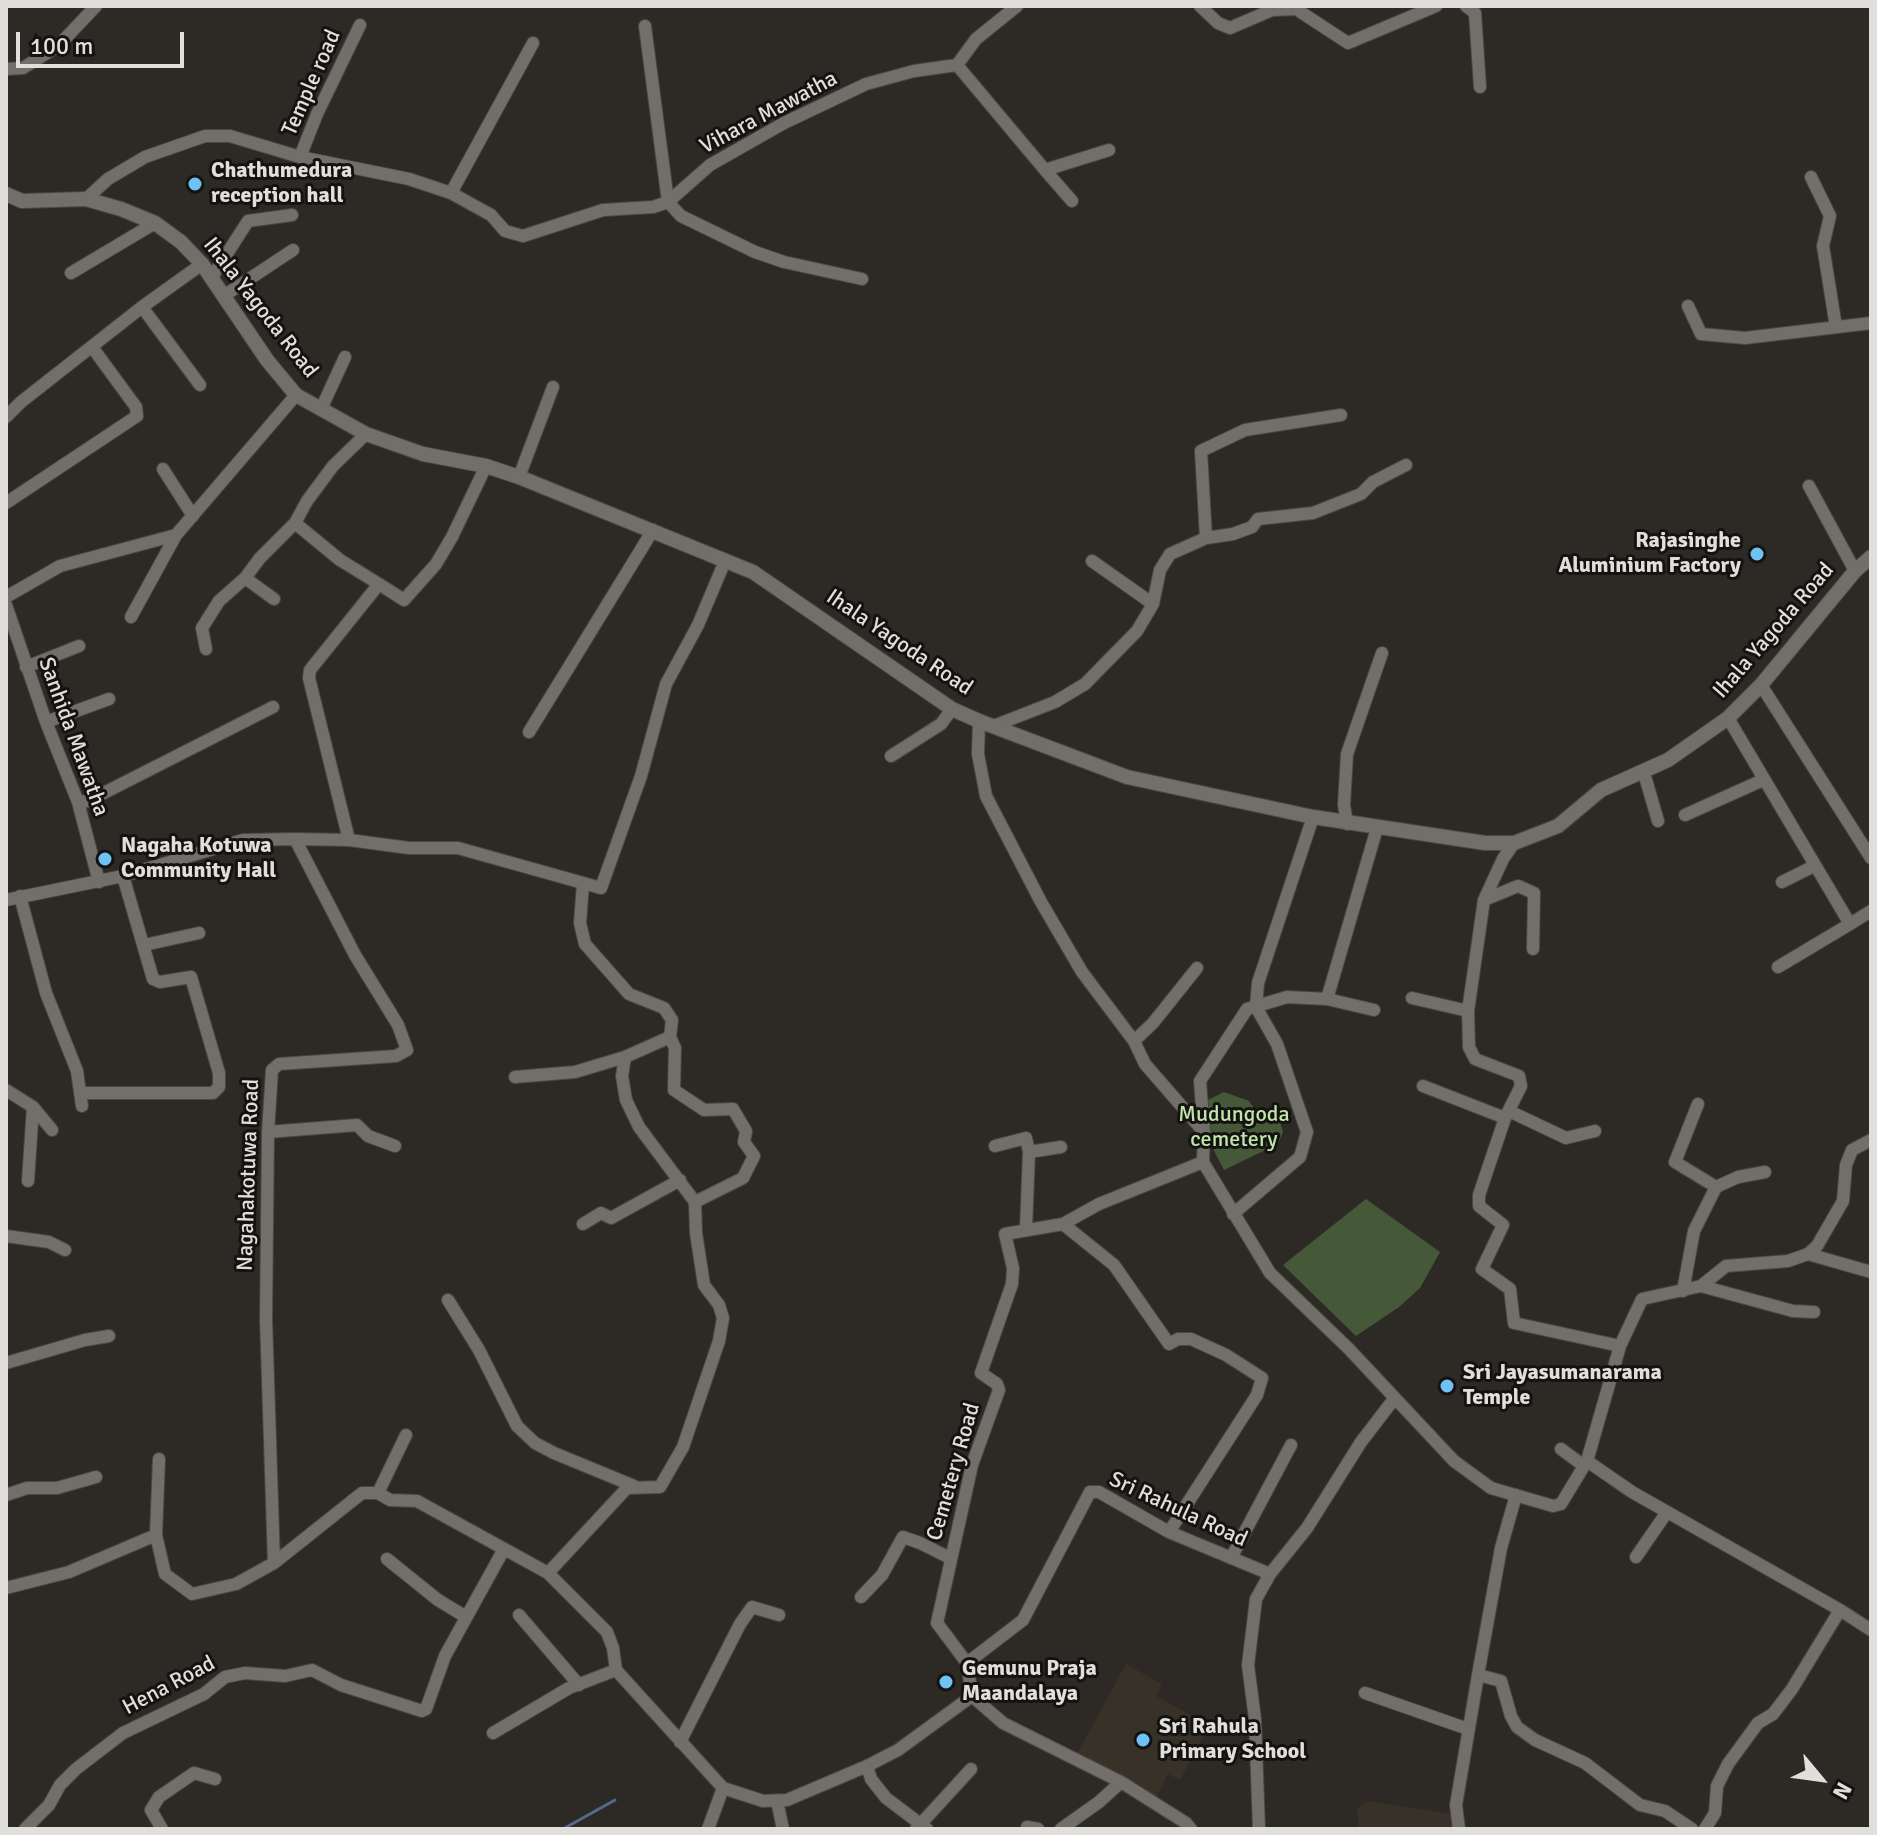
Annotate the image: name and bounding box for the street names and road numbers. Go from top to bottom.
street label: Temple road [277,26,347,140]
street label: Vihara Mawatha [696,66,842,160]
street label: Ihala Yagoda Road [197,232,323,384]
street label: Ihala Yagoda Road [1708,558,1840,704]
street label: Ihala Yagoda Road [821,584,977,702]
street label: Sanhida Mawatha [32,654,114,820]
street label: Nagahakotuwa Road [232,1078,266,1272]
street label: Cemetery Road [922,1400,986,1544]
street label: Sri Rahula Road [1105,1466,1251,1554]
street label: Hena Road [118,1651,220,1721]

